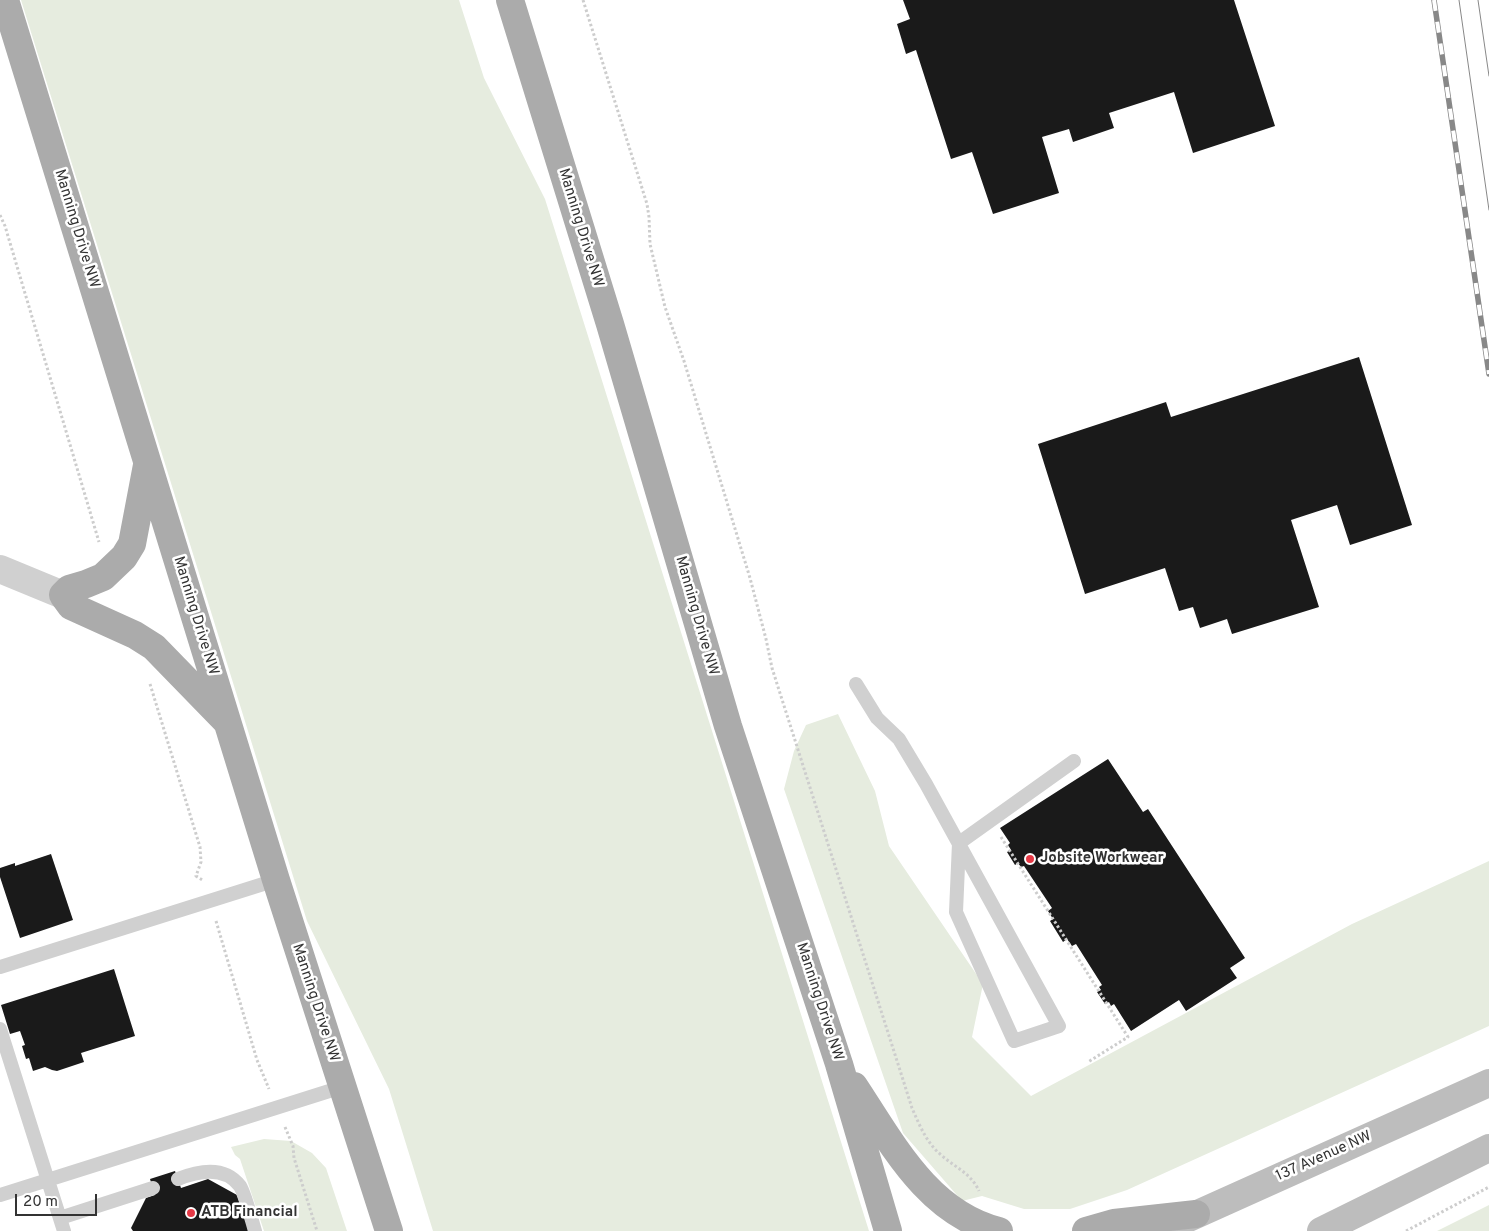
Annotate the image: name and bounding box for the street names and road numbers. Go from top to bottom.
street label: Manning Drive NW [553,166,607,290]
street label: Manning Drive NW [49,167,103,291]
street label: Manning Drive NW [168,554,222,678]
street label: Manning Drive NW [670,554,722,678]
street label: Manning Drive NW [791,941,847,1063]
street label: Manning Drive NW [287,942,343,1064]
street label: 137 Avenue NW [1273,1128,1375,1186]

